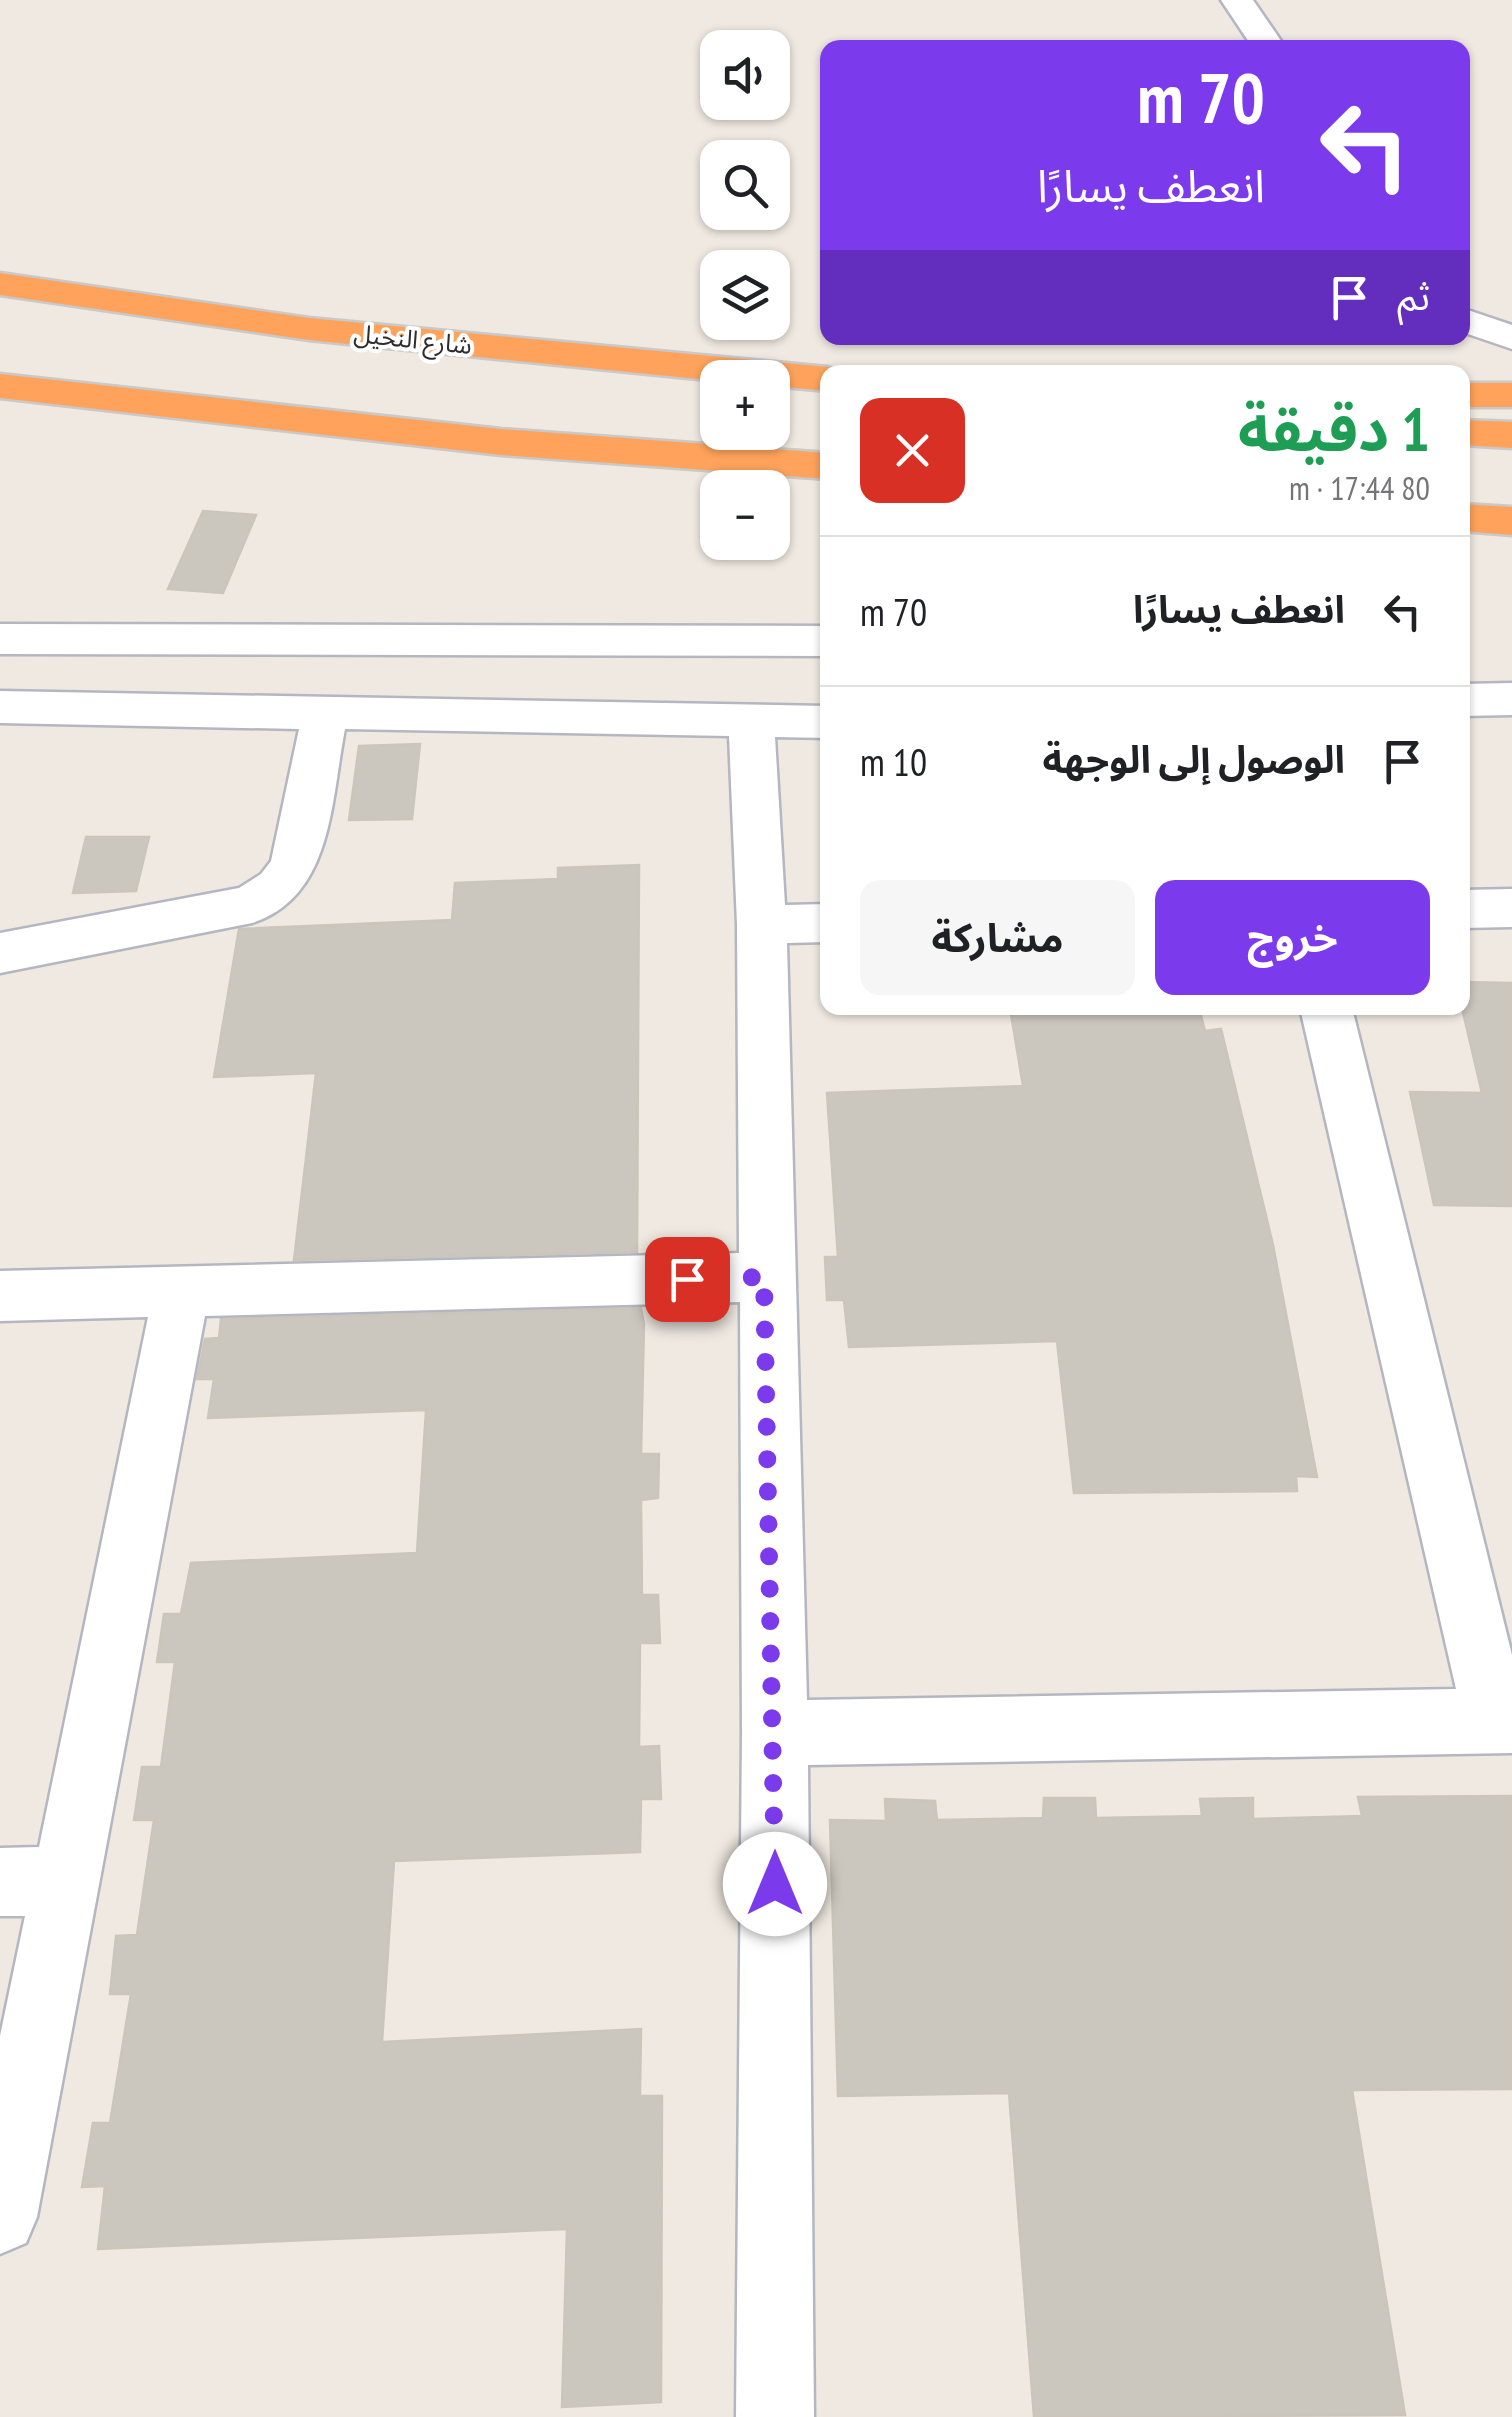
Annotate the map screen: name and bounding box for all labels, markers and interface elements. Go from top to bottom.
map controls [700,30,790,560]
button: sound [700,30,790,120]
text: 70 m [1137,52,1265,142]
icon: left [1300,80,1430,210]
button: search [700,140,790,230]
text: انعطف يسارًا [1037,156,1265,214]
button: layers [700,250,790,340]
icon: arrive [1322,270,1377,325]
text: ثم [1397,271,1430,320]
street label: شارع النخيل [352,317,474,364]
button: + [700,360,790,450]
text: 1 دقيقة [1238,390,1430,468]
button: close [860,398,965,503]
text: 80 m · 17:44 [1289,467,1430,509]
button: − [700,470,790,560]
text: انعطف يسارًا [1133,584,1345,633]
icon: left [1375,584,1430,639]
text: 70 m [860,587,927,636]
text: الوصول إلى الوجهة [1042,734,1345,783]
icon: arrive [1375,734,1430,789]
text: 10 m [860,737,927,786]
button: مشاركة [860,880,1135,995]
button: خروج [1155,880,1430,995]
pin [645,1237,730,1322]
icon: arrive [660,1252,715,1307]
position arrow [723,1832,827,1936]

